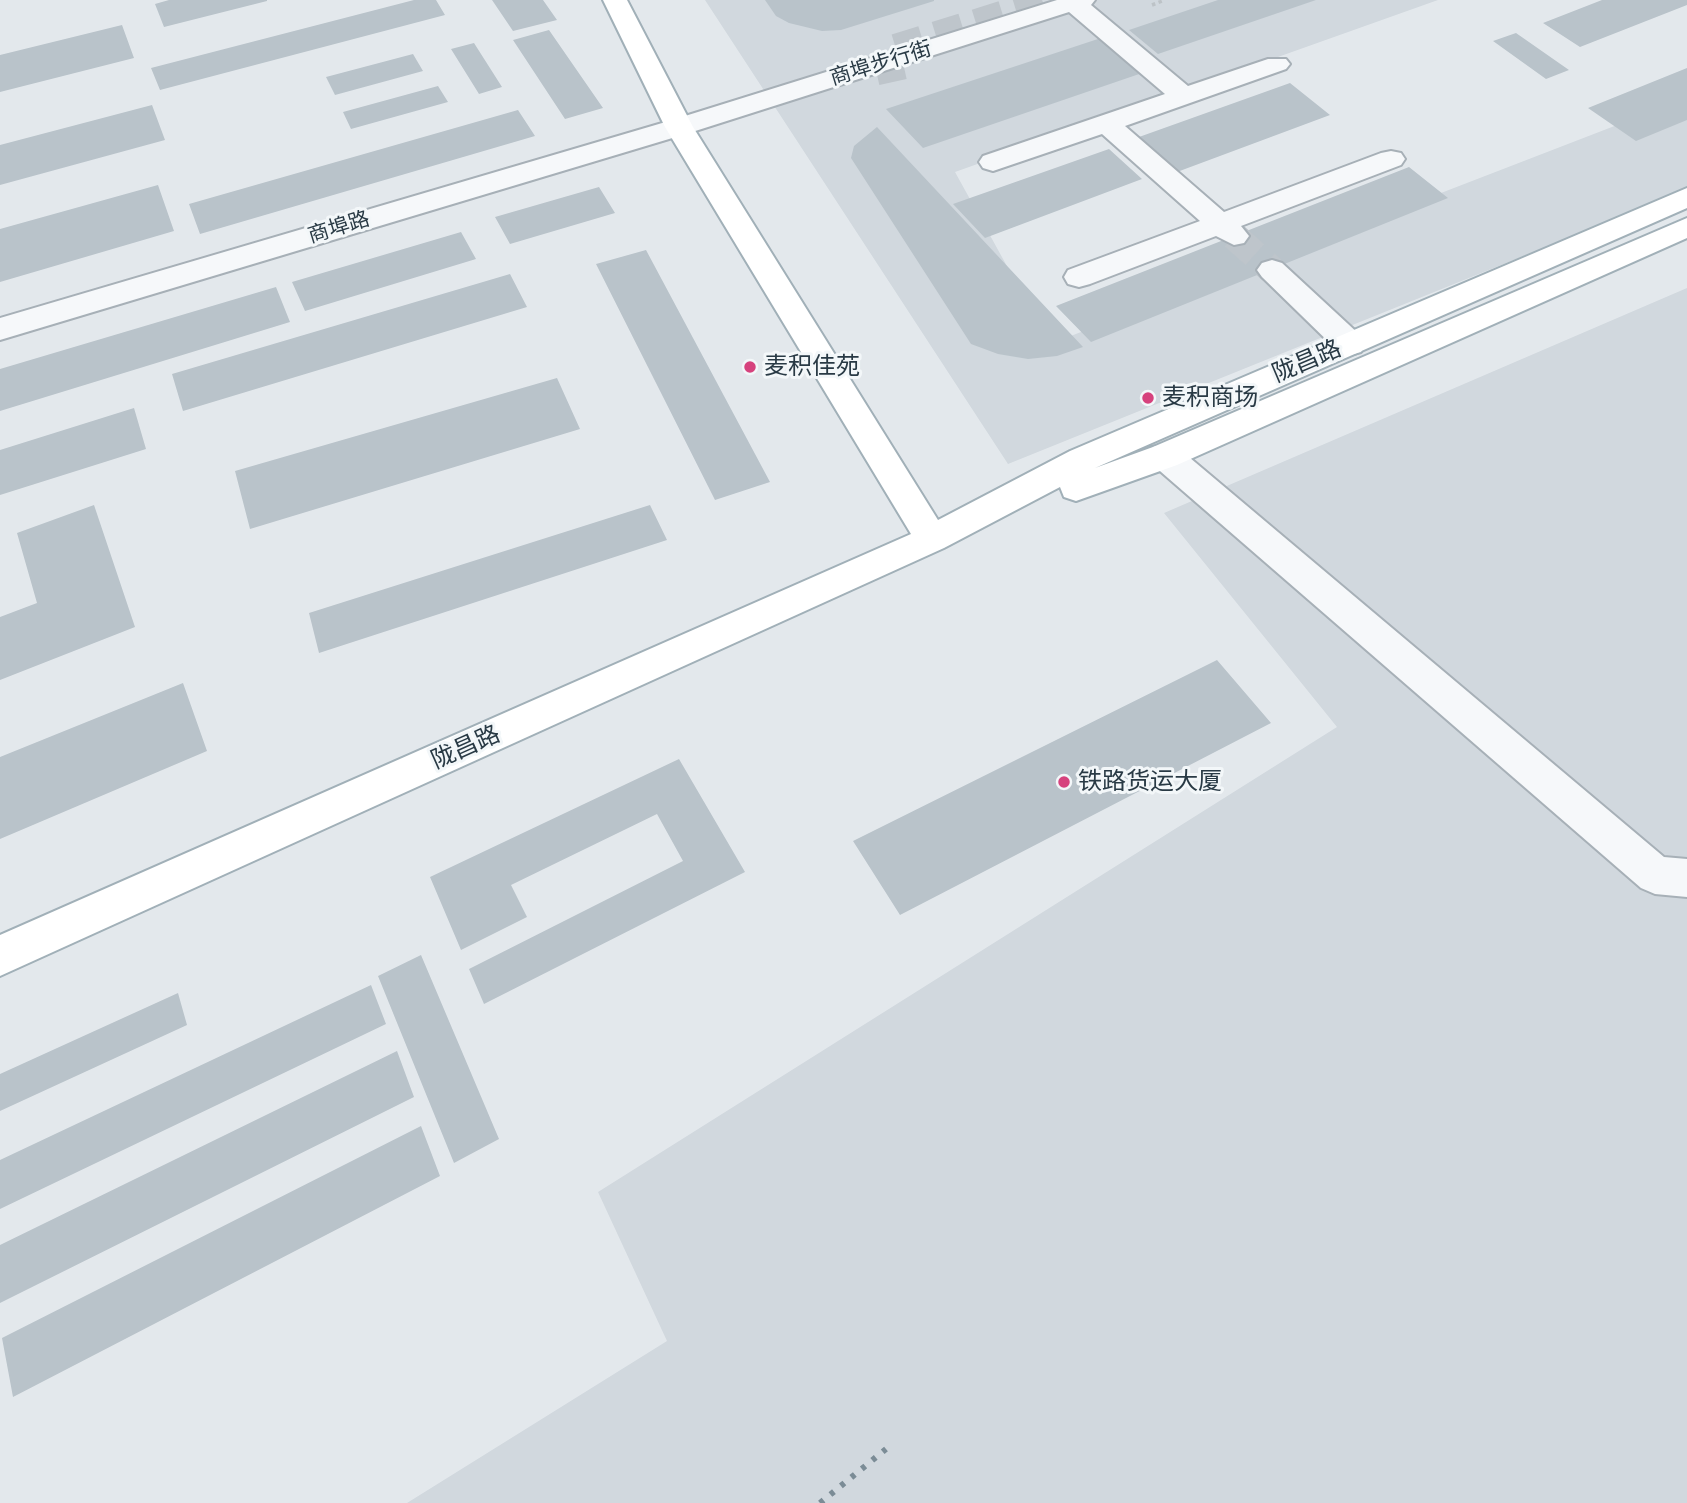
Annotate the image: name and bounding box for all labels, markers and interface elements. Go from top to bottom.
street label: 商埠步行街 [827,37,935,91]
street label: 商埠路 [305,207,373,249]
street label: 陇昌路 [1268,335,1346,389]
place label: 麦积佳苑 [764,353,860,381]
marker: 麦积佳苑 [742,359,758,375]
place label: 麦积商场 [1162,384,1258,412]
marker: 麦积商场 [1140,390,1156,406]
street label: 陇昌路 [427,720,505,776]
place label: 铁路货运大厦 [1078,768,1222,796]
marker: 铁路货运大厦 [1056,774,1072,790]

